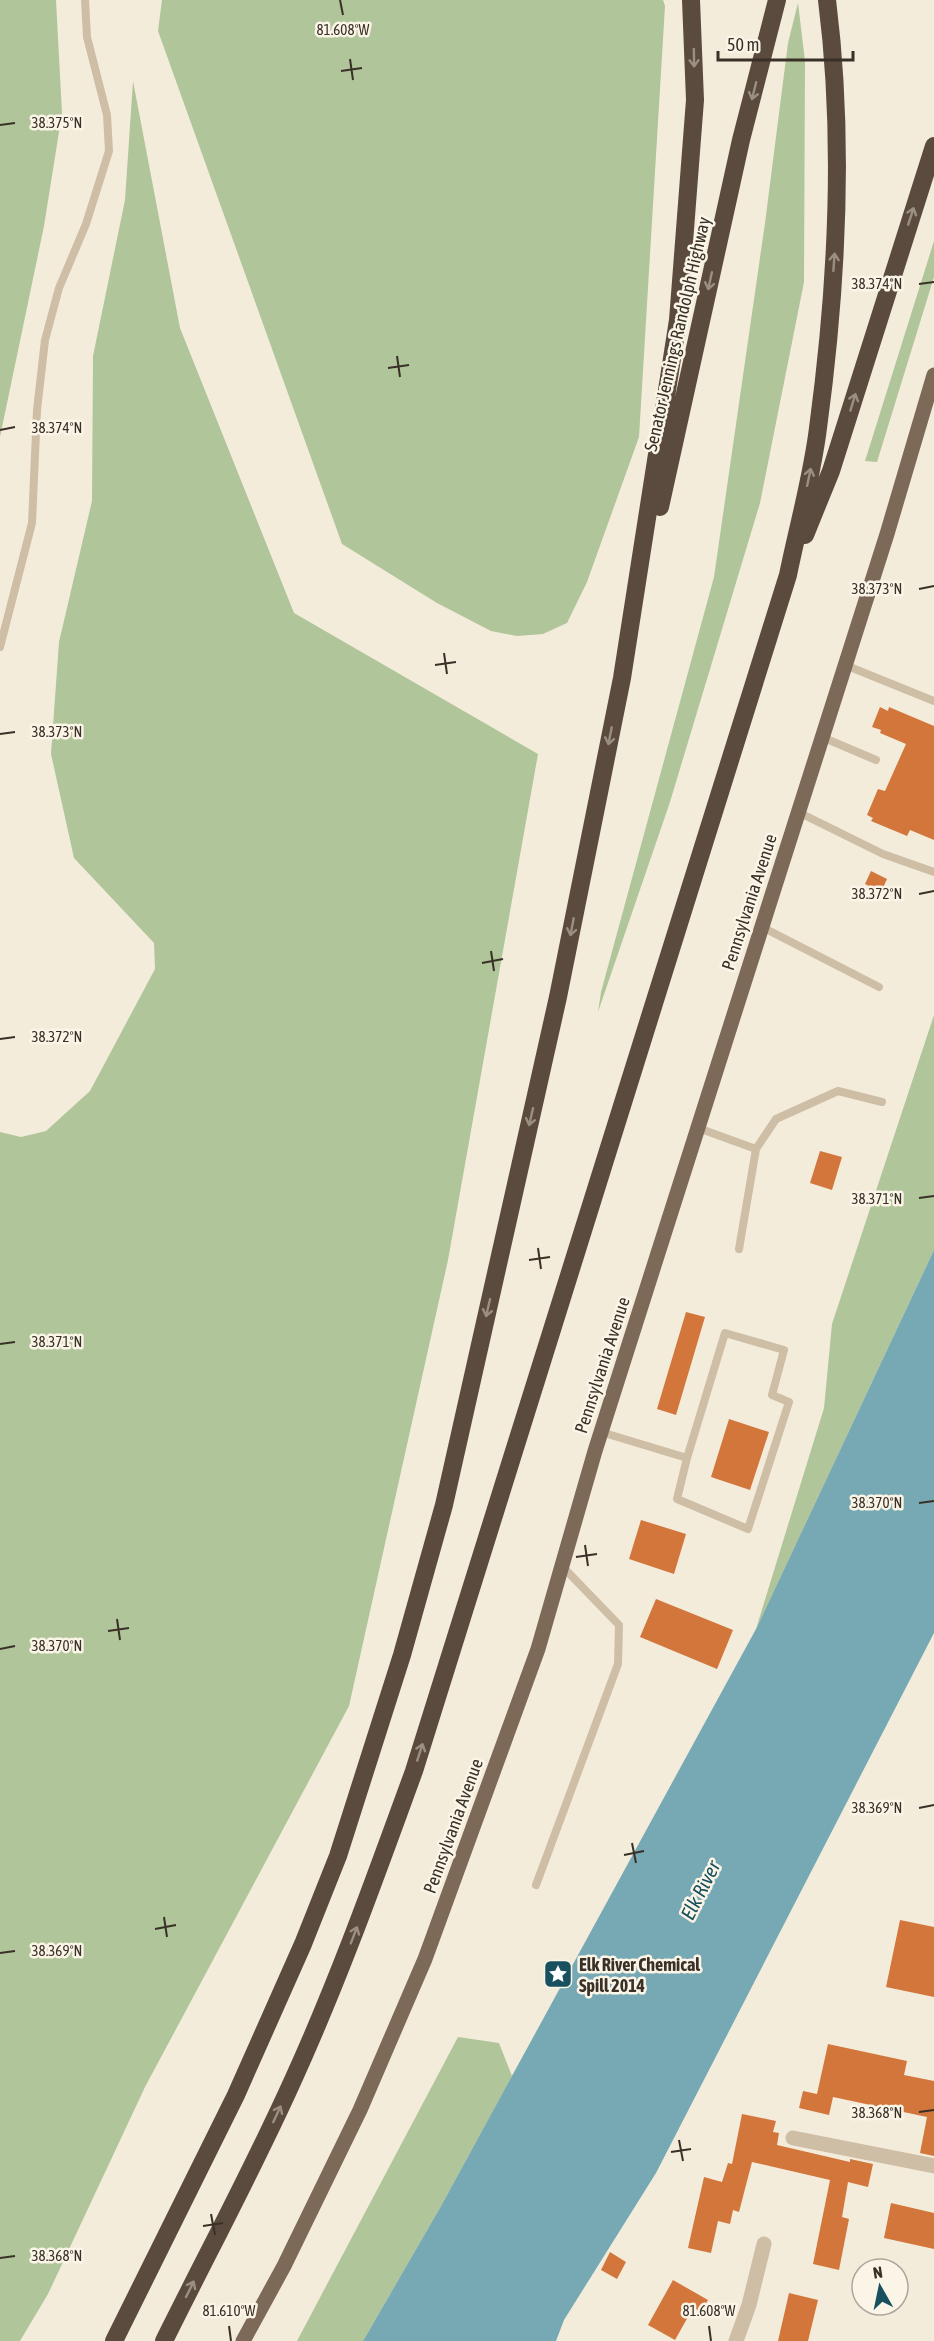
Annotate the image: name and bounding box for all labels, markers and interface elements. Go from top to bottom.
text: 81.608°W [317,21,370,38]
scale bar [718,24,853,62]
text: 50 m [727,34,759,55]
one-way arrow [689,48,700,68]
one-way arrow [747,81,759,100]
text: 38.375°N [32,114,82,131]
one-way arrow [907,207,918,226]
street label: Senator Jennings Randolph Highway [640,215,714,453]
one-way arrow [829,253,840,273]
one-way arrow [704,271,716,290]
text: 38.374°N [852,275,902,292]
one-way arrow [848,393,859,412]
text: 38.374°N [32,419,82,436]
one-way arrow [803,467,815,486]
text: 38.373°N [852,580,902,597]
text: 38.373°N [32,723,82,740]
one-way arrow [604,726,616,745]
street label: Pennsylvania Avenue [717,831,781,973]
text: 38.372°N [852,885,902,902]
one-way arrow [566,917,577,936]
text: 38.372°N [32,1028,82,1045]
one-way arrow [525,1107,536,1127]
text: 38.371°N [852,1190,902,1207]
street label: Pennsylvania Avenue [570,1294,634,1436]
one-way arrow [482,1298,494,1317]
text: 38.371°N [32,1333,82,1350]
text: 38.370°N [852,1494,902,1511]
text: 38.370°N [32,1637,82,1654]
one-way arrow [415,1743,426,1762]
street label: Pennsylvania Avenue [419,1756,487,1896]
text: 38.369°N [852,1799,902,1816]
water label: Elk River [675,1856,725,1923]
one-way arrow [350,1926,361,1945]
text: 38.369°N [32,1942,82,1959]
place label: Elk River Chemical Spill 2014 [579,1954,700,1996]
place icon: Elk River Chemical Spill 2014 [542,1958,574,1990]
text: 38.368°N [852,2104,902,2121]
one-way arrow [272,2106,284,2124]
text: 38.368°N [32,2247,82,2264]
north arrow [850,2257,910,2317]
text: N [872,2263,884,2282]
one-way arrow [185,2280,196,2298]
text: 81.610°W [203,2302,256,2319]
text: 81.608°W [683,2302,736,2319]

